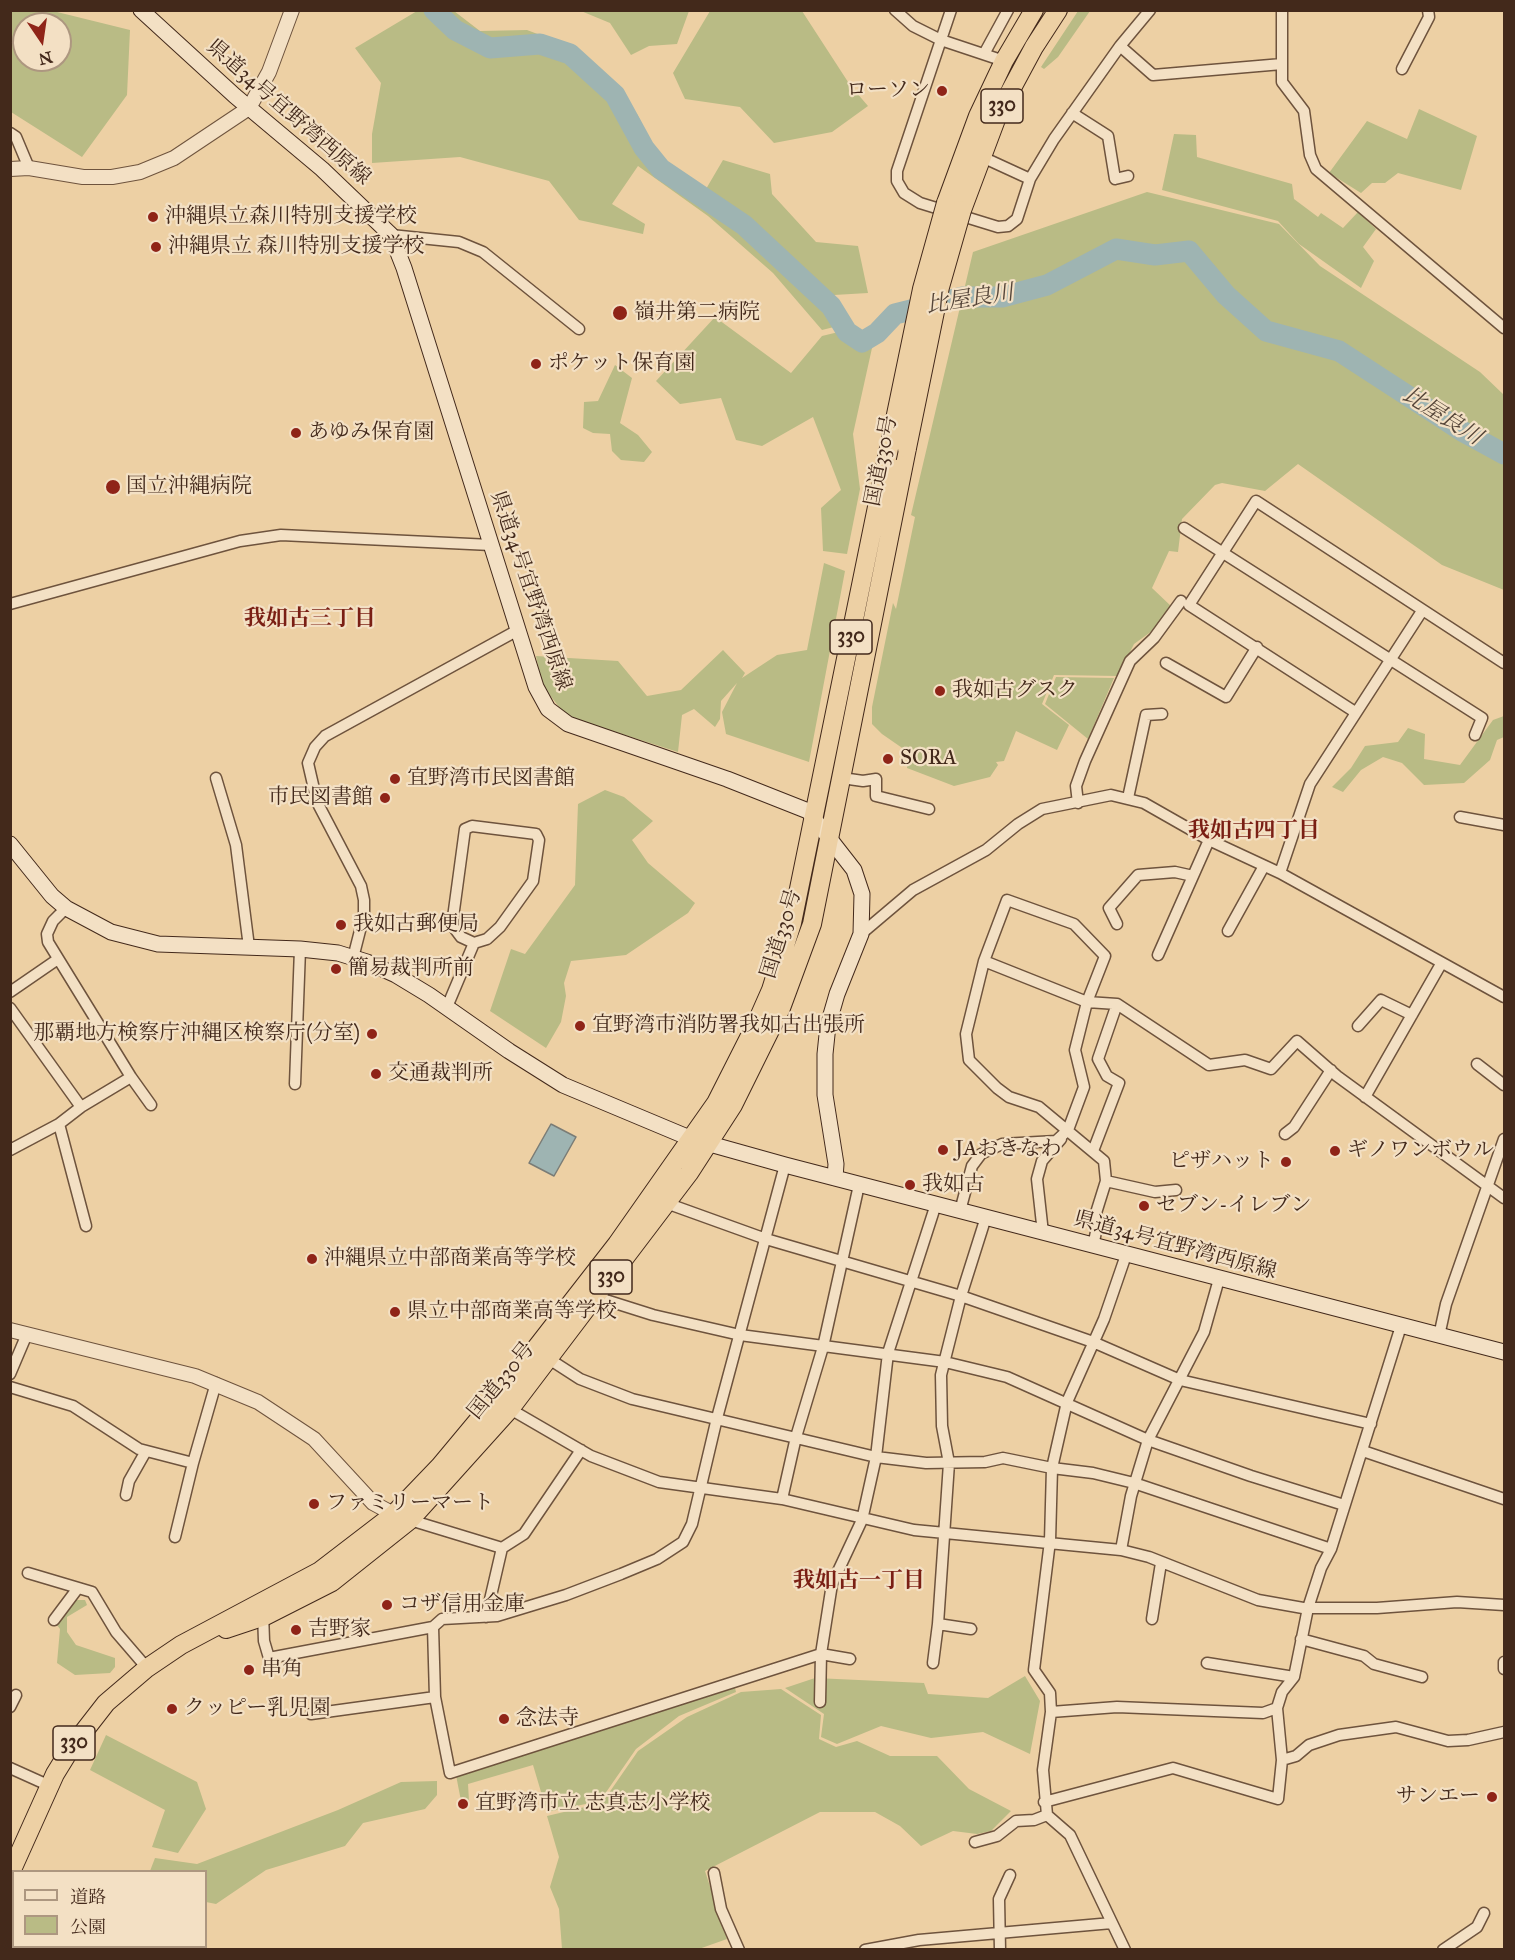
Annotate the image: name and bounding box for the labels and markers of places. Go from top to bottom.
place label: ローソン [846,78,930,104]
marker: ローソン [935,84,949,98]
place label: 沖縄県立森川特別支援学校 [165,204,417,230]
marker: 沖縄県立森川特別支援学校 [146,210,160,224]
place label: 沖縄県立 森川特別支援学校 [168,234,425,260]
marker: 沖縄県立 森川特別支援学校 [149,240,163,254]
place label: 嶺井第二病院 [634,300,760,326]
marker: 嶺井第二病院 [611,304,629,322]
place label: ポケット保育園 [548,351,695,377]
marker: ポケット保育園 [529,357,543,371]
place label: あゆみ保育園 [308,420,434,446]
marker: あゆみ保育園 [289,426,303,440]
place label: 国立沖縄病院 [126,474,252,500]
marker: 国立沖縄病院 [104,478,122,496]
place label: 我如古グスク [952,678,1078,704]
marker: 我如古グスク [933,684,947,698]
place label: SORA [900,746,957,772]
marker: SORA [881,752,895,766]
place label: 宜野湾市民図書館 [407,766,575,792]
marker: 宜野湾市民図書館 [388,772,402,786]
place label: 市民図書館 [268,785,373,811]
marker: 市民図書館 [378,791,392,805]
place label: 我如古郵便局 [353,912,479,938]
marker: 我如古郵便局 [334,918,348,932]
place label: 簡易裁判所前 [348,956,474,982]
marker: 簡易裁判所前 [329,962,343,976]
place label: 宜野湾市消防署我如古出張所 [592,1013,865,1039]
marker: 宜野湾市消防署我如古出張所 [573,1019,587,1033]
place label: 那覇地方検察庁沖縄区検察庁(分室) [33,1021,360,1047]
marker: 那覇地方検察庁沖縄区検察庁(分室) [365,1027,379,1041]
place label: 交通裁判所 [388,1061,493,1087]
marker: 交通裁判所 [369,1067,383,1081]
place label: JAおきなわ [955,1137,1061,1163]
place label: ギノワンボウル [1347,1138,1494,1164]
marker: JAおきなわ [936,1143,950,1157]
marker: ギノワンボウル [1328,1144,1342,1158]
place label: ピザハット [1169,1149,1274,1175]
marker: ピザハット [1279,1155,1293,1169]
place label: 我如古 [922,1172,985,1198]
marker: 我如古 [903,1178,917,1192]
place label: セブン-イレブン [1156,1193,1312,1219]
marker: セブン-イレブン [1137,1199,1151,1213]
place label: 沖縄県立中部商業高等学校 [324,1246,576,1272]
marker: 沖縄県立中部商業高等学校 [305,1252,319,1266]
place label: 県立中部商業高等学校 [407,1299,617,1325]
marker: 県立中部商業高等学校 [388,1305,402,1319]
place label: ファミリーマート [326,1491,494,1517]
marker: ファミリーマート [307,1497,321,1511]
place label: コザ信用金庫 [399,1592,525,1618]
marker: コザ信用金庫 [380,1598,394,1612]
place label: 吉野家 [308,1617,371,1643]
marker: 吉野家 [289,1623,303,1637]
place label: 串角 [261,1657,303,1683]
marker: 串角 [242,1663,256,1677]
place label: クッピー乳児園 [184,1696,330,1722]
marker: クッピー乳児園 [165,1702,179,1716]
place label: 念法寺 [516,1706,579,1732]
marker: 念法寺 [497,1712,511,1726]
place label: サンエー [1396,1784,1480,1810]
marker: サンエー [1485,1790,1499,1804]
place label: 宜野湾市立 志真志小学校 [475,1791,711,1817]
marker: 宜野湾市立 志真志小学校 [456,1797,470,1811]

